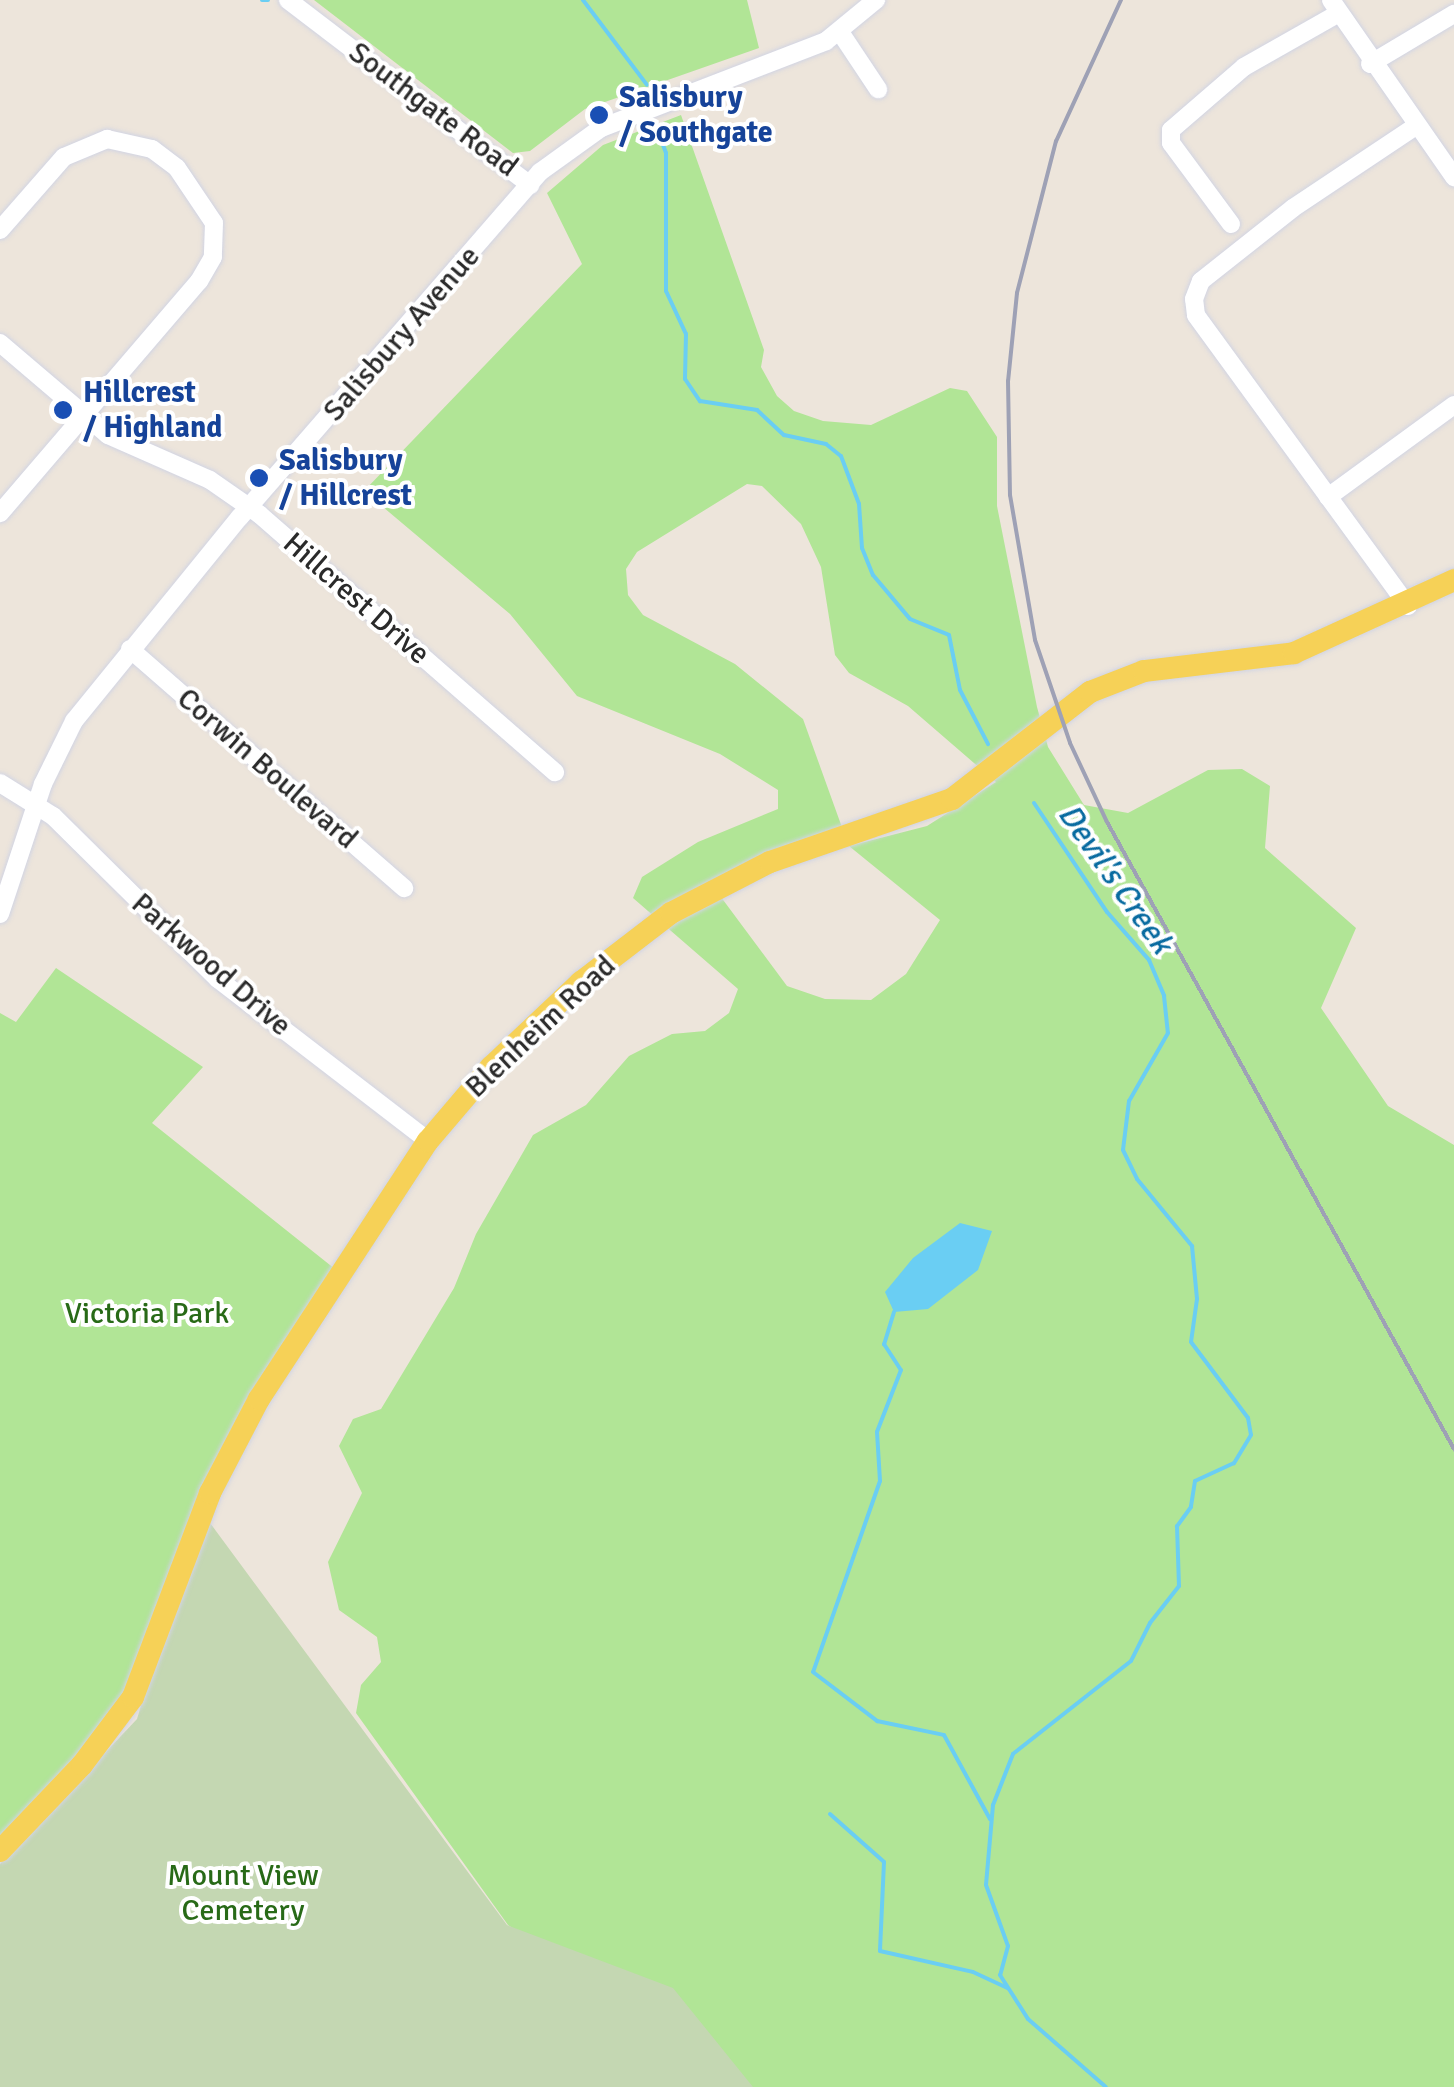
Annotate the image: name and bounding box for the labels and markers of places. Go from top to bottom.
place label: Salisbury / Southgate [619,80,773,150]
marker: Salisbury / Southgate [588,104,610,126]
place label: Hillcrest / Highland [83,375,222,446]
marker: Hillcrest / Highland [52,399,74,421]
place label: Salisbury / Hillcrest [279,443,412,514]
marker: Salisbury / Hillcrest [248,467,270,489]

